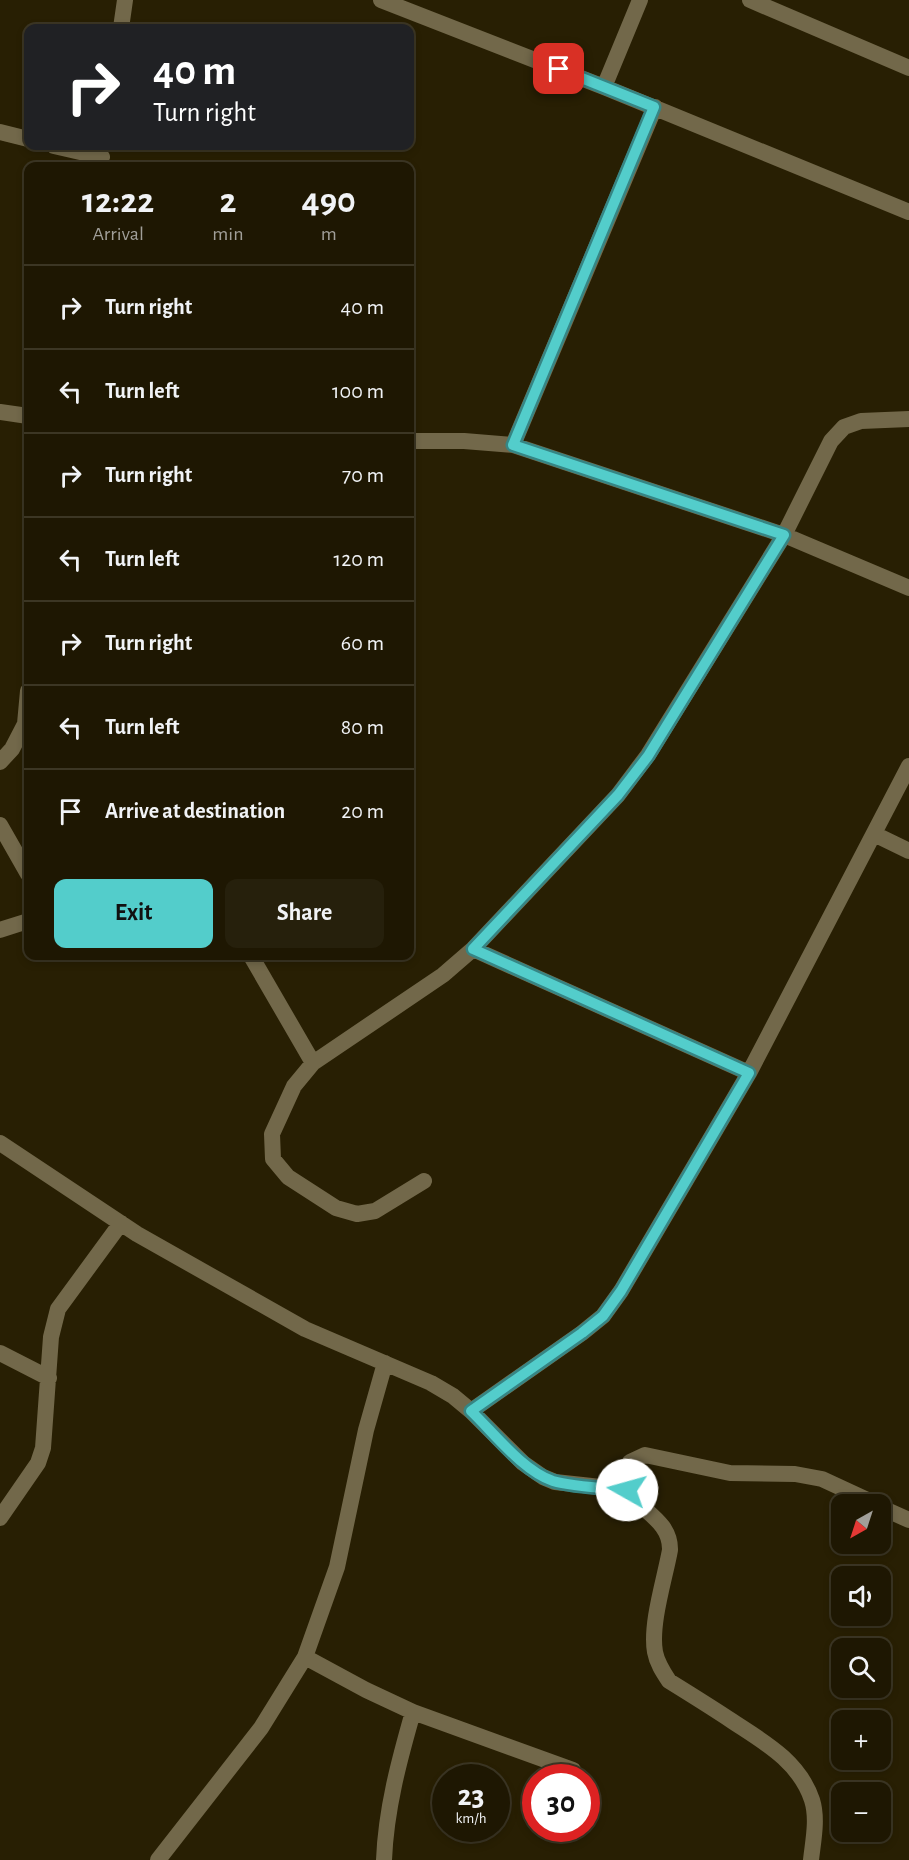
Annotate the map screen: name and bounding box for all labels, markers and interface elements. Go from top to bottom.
pin [533,43,584,94]
icon: right [54,48,132,126]
text: 40 m [153,50,236,92]
icon: arrive [542,52,575,85]
text: Turn right [153,99,256,126]
text: 12:22 [82,183,154,219]
text: 2 [219,183,236,219]
text: 490 [302,183,356,219]
text: Arrival [92,224,144,244]
text: min [212,224,243,244]
text: m [321,224,337,244]
icon: right [54,291,87,324]
text: Turn right [105,296,192,318]
text: 40 m [341,296,384,318]
icon: left [54,375,87,408]
text: Turn left [105,380,179,402]
text: 100 m [332,380,384,402]
icon: right [54,459,87,492]
text: Turn right [105,464,192,486]
text: 70 m [342,464,384,486]
icon: left [54,543,87,576]
text: Turn left [105,548,179,570]
text: 120 m [334,548,384,570]
icon: right [54,627,87,660]
text: Turn right [105,632,192,654]
text: 60 m [341,632,384,654]
icon: left [54,711,87,744]
text: Turn left [105,716,179,738]
text: 80 m [341,716,384,738]
icon: arrive [54,795,87,828]
text: Arrive at destination [105,800,285,822]
text: 20 m [341,800,384,822]
button: Exit [54,879,213,948]
button: Share [225,879,384,948]
position arrow [595,1458,659,1522]
north arrow [831,1494,891,1554]
map controls [831,1494,891,1842]
button: sound [831,1566,891,1626]
button: search [831,1638,891,1698]
button: + [831,1710,891,1770]
speed limit sign: 30 [522,1764,600,1842]
text: 23 [457,1781,485,1811]
button: − [831,1782,891,1842]
text: km/h [456,1811,486,1826]

